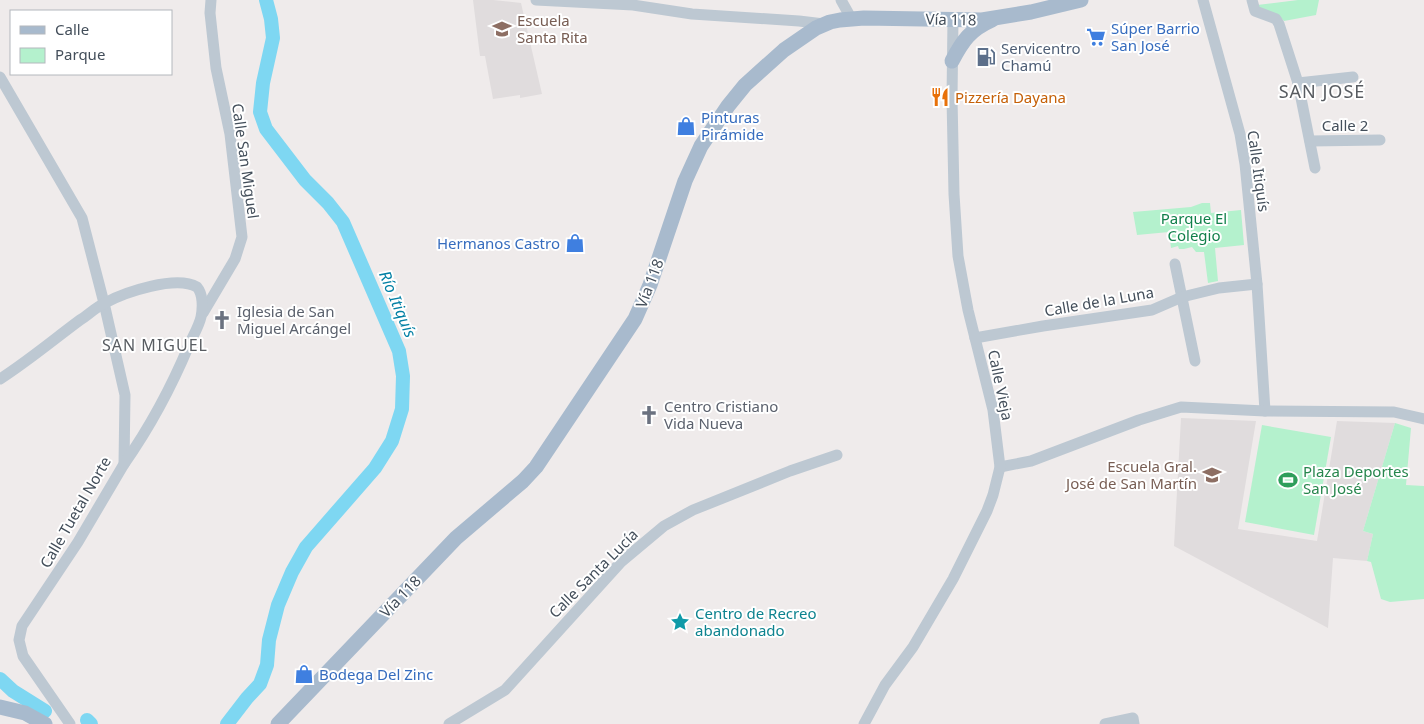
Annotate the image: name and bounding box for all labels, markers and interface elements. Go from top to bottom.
street label: Vía 118 [925,9,977,29]
legend [10,10,172,75]
place label: Escuela Santa Rita [517,10,588,47]
school or university icon: Escuela Santa Rita [491,18,513,40]
place label: Súper Barrio San José [1111,18,1200,55]
text: Calle [55,19,89,39]
supermarket icon: Súper Barrio San José [1085,26,1107,48]
place label: Servicentro Chamú [1001,38,1081,75]
text: Parque [55,44,105,64]
fuel station icon: Servicentro Chamú [975,46,997,68]
district label: SAN JOSÉ [1279,79,1365,103]
restaurant icon: Pizzería Dayana [929,86,951,108]
place label: Pizzería Dayana [955,87,1066,107]
street label: Calle San Miguel [228,102,264,220]
place label: Pinturas Pirámide [701,107,764,144]
shop icon: Pinturas Pirámide [675,115,697,137]
street label: Calle 2 [1322,115,1368,135]
street label: Calle Itiquís [1243,129,1275,213]
park label: Parque El Colegio [1161,208,1227,245]
shop icon: Hermanos Castro [564,232,586,254]
place label: Hermanos Castro [437,233,560,253]
street label: Vía 118 [631,256,667,310]
water label: Río Itiquís [374,267,422,341]
street label: Calle de la Luna [1043,282,1155,320]
place label: Iglesia de San Miguel Arcángel [237,301,351,338]
church icon: Iglesia de San Miguel Arcángel [211,309,233,331]
district label: SAN MIGUEL [102,334,208,356]
street label: Calle Vieja [984,348,1018,422]
place label: Centro Cristiano Vida Nueva [664,396,778,433]
church icon: Centro Cristiano Vida Nueva [638,404,660,426]
street label: Calle Tuetal Norte [35,453,115,571]
place label: Escuela Gral. José de San Martín [1064,456,1197,493]
place label: Plaza Deportes San José [1303,461,1409,498]
school or university icon: Escuela Gral. José de San Martín [1201,464,1223,486]
sports icon: Plaza Deportes San José [1277,469,1299,491]
street label: Calle Santa Lucía [544,524,642,622]
street label: Vía 118 [375,571,425,621]
place label: Centro de Recreo abandonado [695,603,817,640]
place icon: Centro de Recreo abandonado [669,611,691,633]
shop icon: Bodega Del Zinc [293,663,315,685]
place label: Bodega Del Zinc [319,664,433,684]

